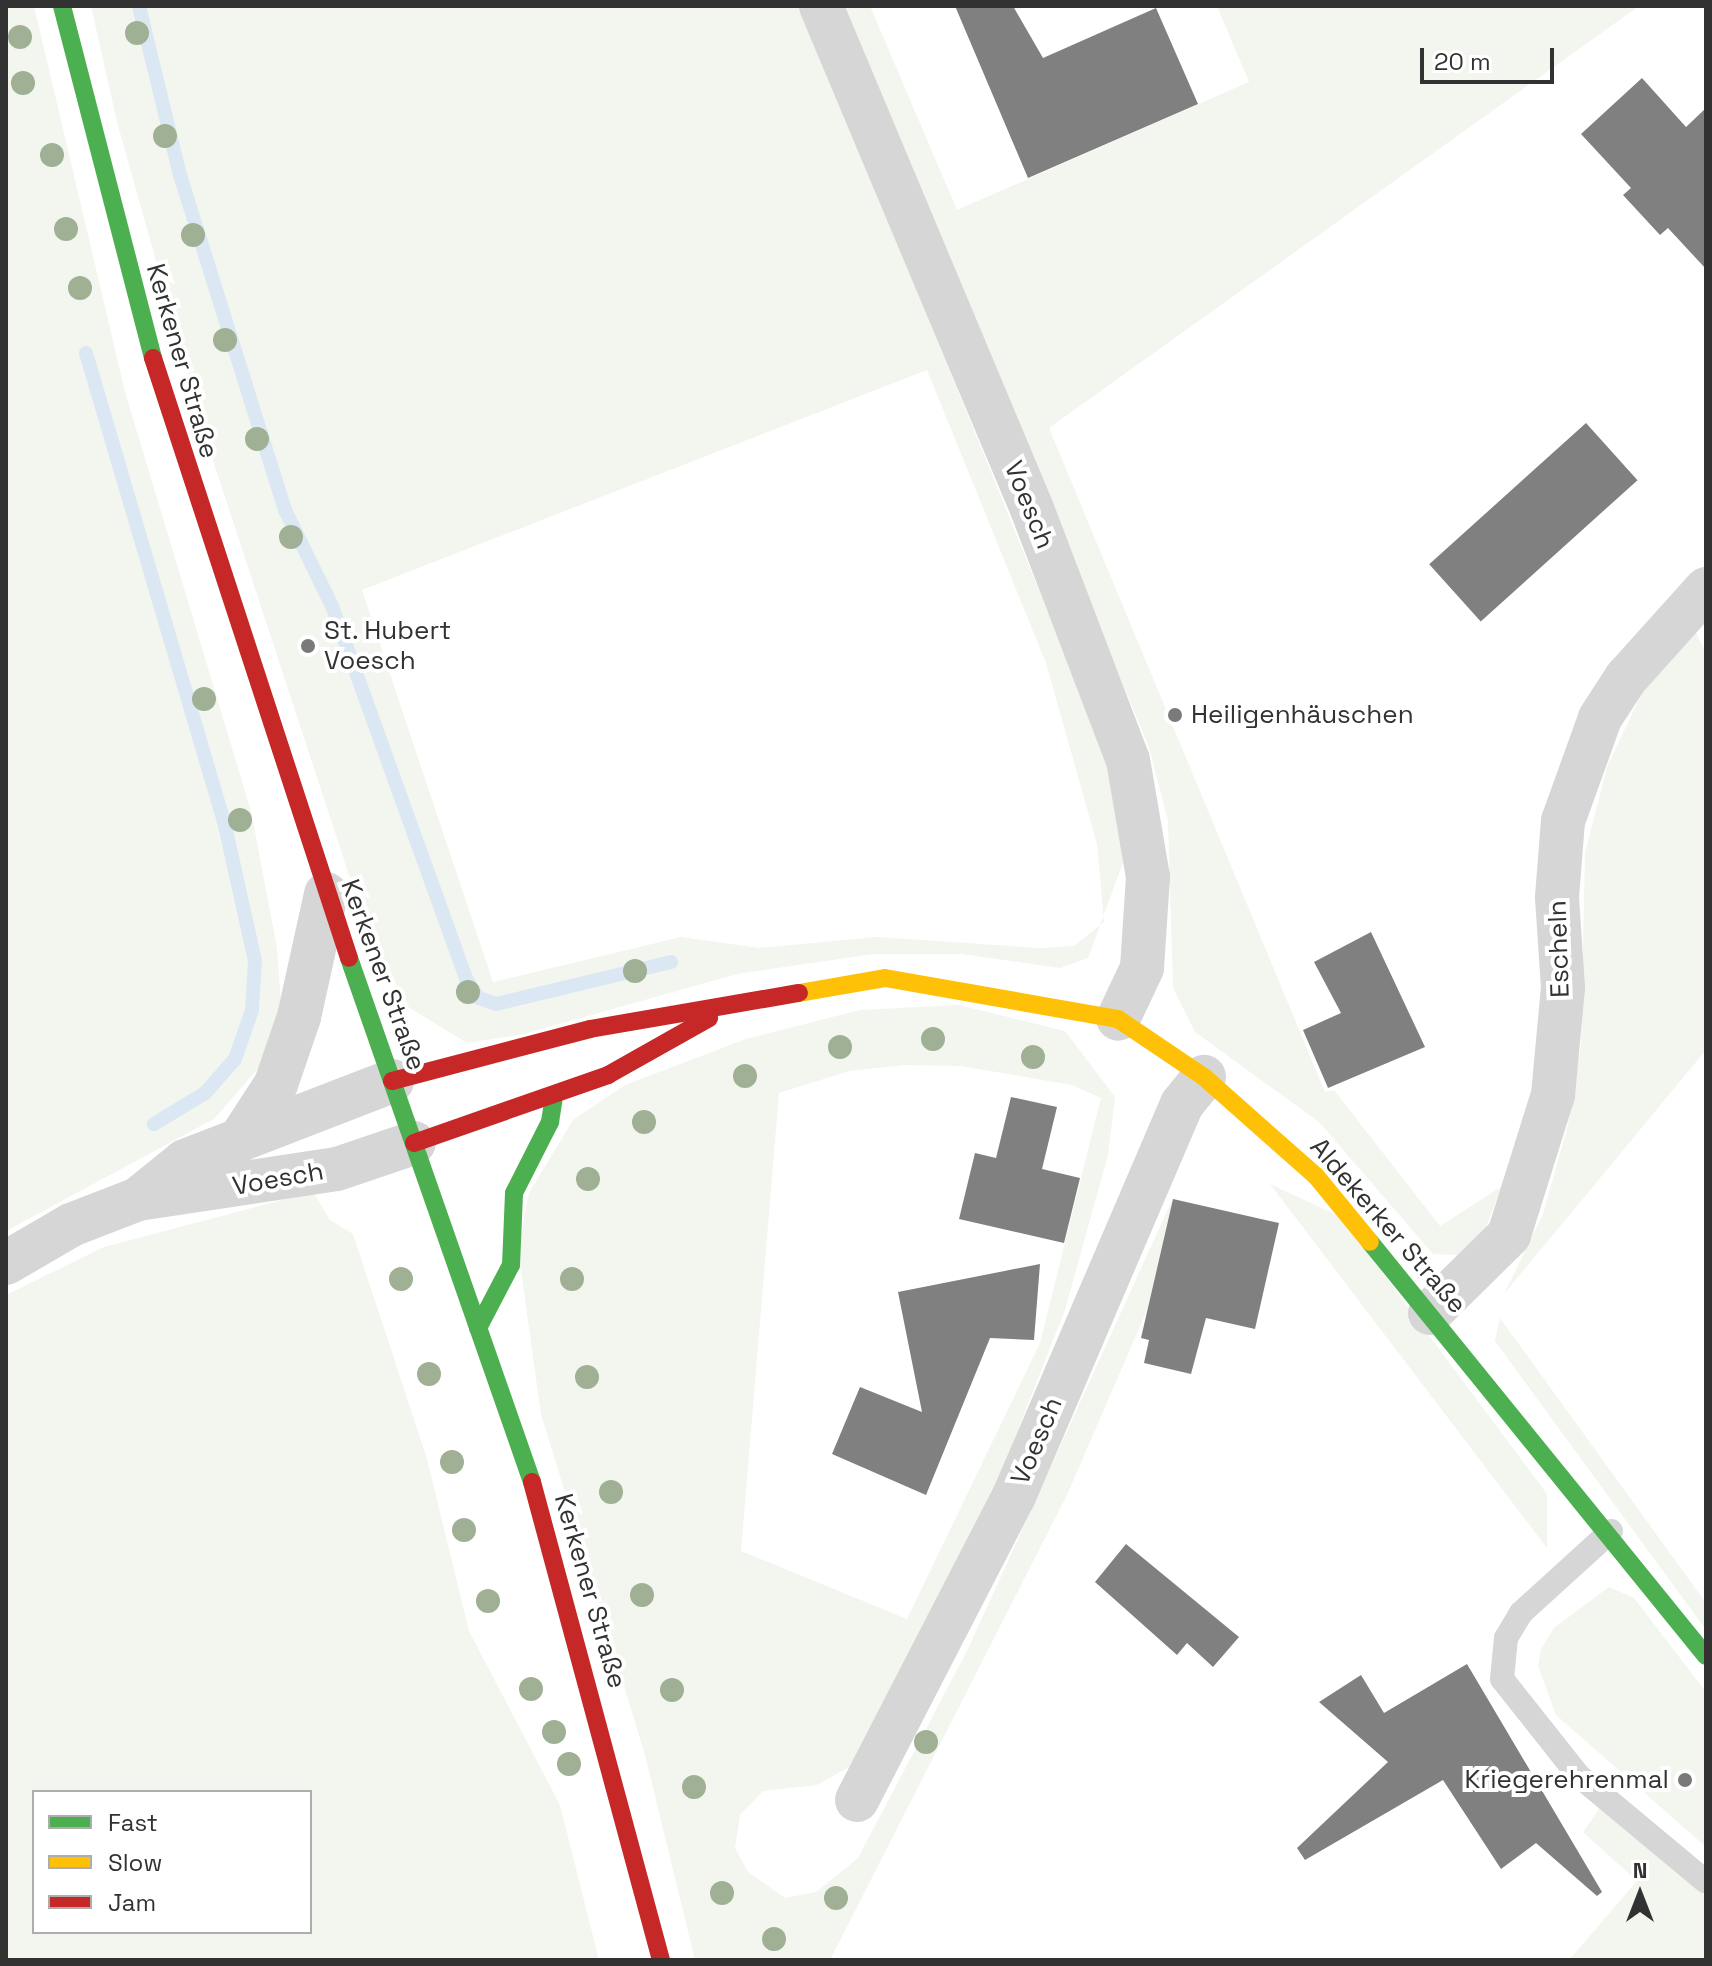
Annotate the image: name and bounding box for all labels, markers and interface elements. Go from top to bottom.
scale bar [1424,32,1558,82]
text: 20 m [1434,46,1491,77]
street label: Kerkener Straße [139,260,225,462]
street label: Voesch [997,457,1061,553]
place label: St. Hubert Voesch [324,615,452,676]
marker: St. Hubert Voesch [299,637,317,655]
place label: Heiligenhäuschen [1191,699,1414,731]
marker: Heiligenhäuschen [1166,706,1184,724]
street label: Kerkener Straße [334,875,432,1075]
street label: Escheln [1542,900,1576,998]
street label: Aldekerker Straße [1303,1132,1473,1320]
street label: Voesch [230,1156,326,1202]
street label: Voesch [1005,1393,1069,1489]
street label: Kerkener Straße [547,1490,633,1692]
place label: Kriegerehrenmal [1464,1764,1669,1796]
marker: Kriegerehrenmal [1676,1771,1694,1789]
legend [32,1790,312,1934]
text: Fast [108,1807,158,1838]
text: Slow [108,1847,162,1878]
north arrow [1600,1854,1680,1934]
text: N [1633,1856,1647,1884]
text: Jam [108,1887,156,1918]

